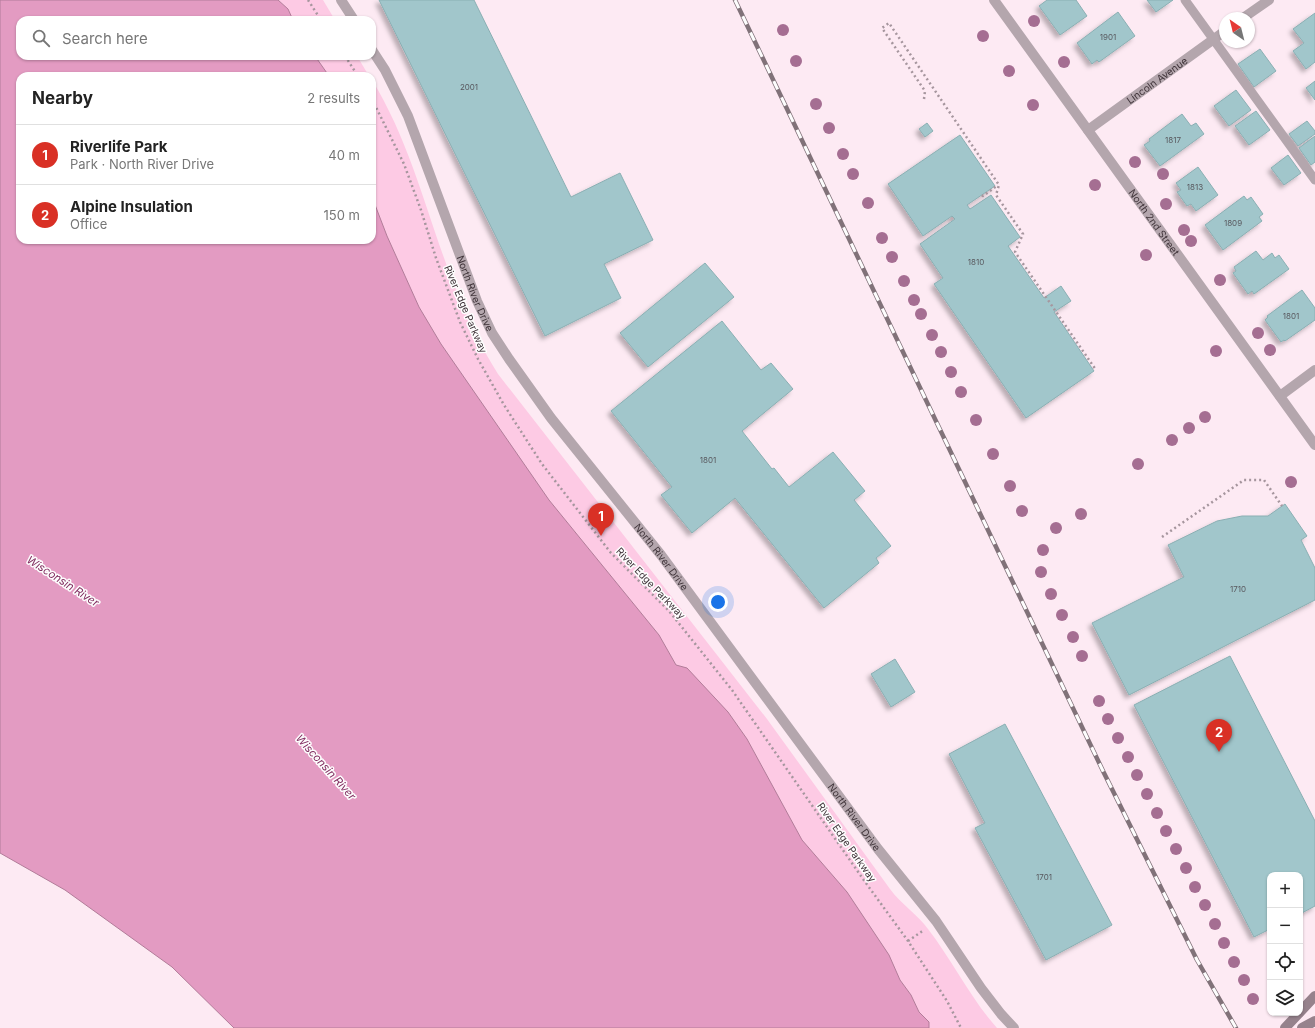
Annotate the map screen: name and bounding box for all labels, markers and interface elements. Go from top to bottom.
north arrow [1219,12,1255,48]
search box [16,16,376,60]
icon: search [30,27,52,49]
text: Search here [62,29,148,48]
house number: 1901 [1100,32,1116,42]
street label: Lincoln Avenue [1124,54,1190,106]
house number: 2001 [460,82,478,92]
text: Nearby [32,88,93,108]
text: 2 results [307,90,360,106]
house number: 1817 [1165,135,1181,145]
text: Riverlife Park [70,137,167,156]
text: 1 [42,147,48,163]
text: 40 m [328,147,360,163]
text: Park · North River Drive [70,156,214,172]
house number: 1813 [1187,182,1203,192]
street label: North 2nd Street [1126,187,1183,258]
text: Alpine Insulation [70,197,193,216]
text: 2 [41,207,49,223]
text: 150 m [324,207,360,223]
text: Office [70,216,107,232]
house number: 1809 [1224,218,1242,228]
street label: North River Drive [455,254,496,333]
house number: 1810 [968,257,984,267]
street label: River Edge Parkway [442,263,490,355]
house number: 1801 [1283,311,1299,321]
house number: 1801 [700,455,716,465]
pin: 1 [588,503,614,536]
street label: North River Drive [632,521,691,593]
street label: River Edge Parkway [614,545,688,621]
water label: Wisconsin River [24,553,102,610]
house number: 1710 [1230,584,1246,594]
your location [708,592,728,612]
pin: 2 [1206,719,1232,752]
water label: Wisconsin River [293,731,360,803]
street label: North River Drive [826,781,883,853]
street label: River Edge Parkway [815,800,879,884]
house number: 1701 [1036,872,1052,882]
map controls [1267,872,1303,1016]
button: + [1267,872,1303,908]
button: − [1267,908,1303,944]
button: locate [1267,944,1303,980]
button: layers [1267,980,1303,1016]

